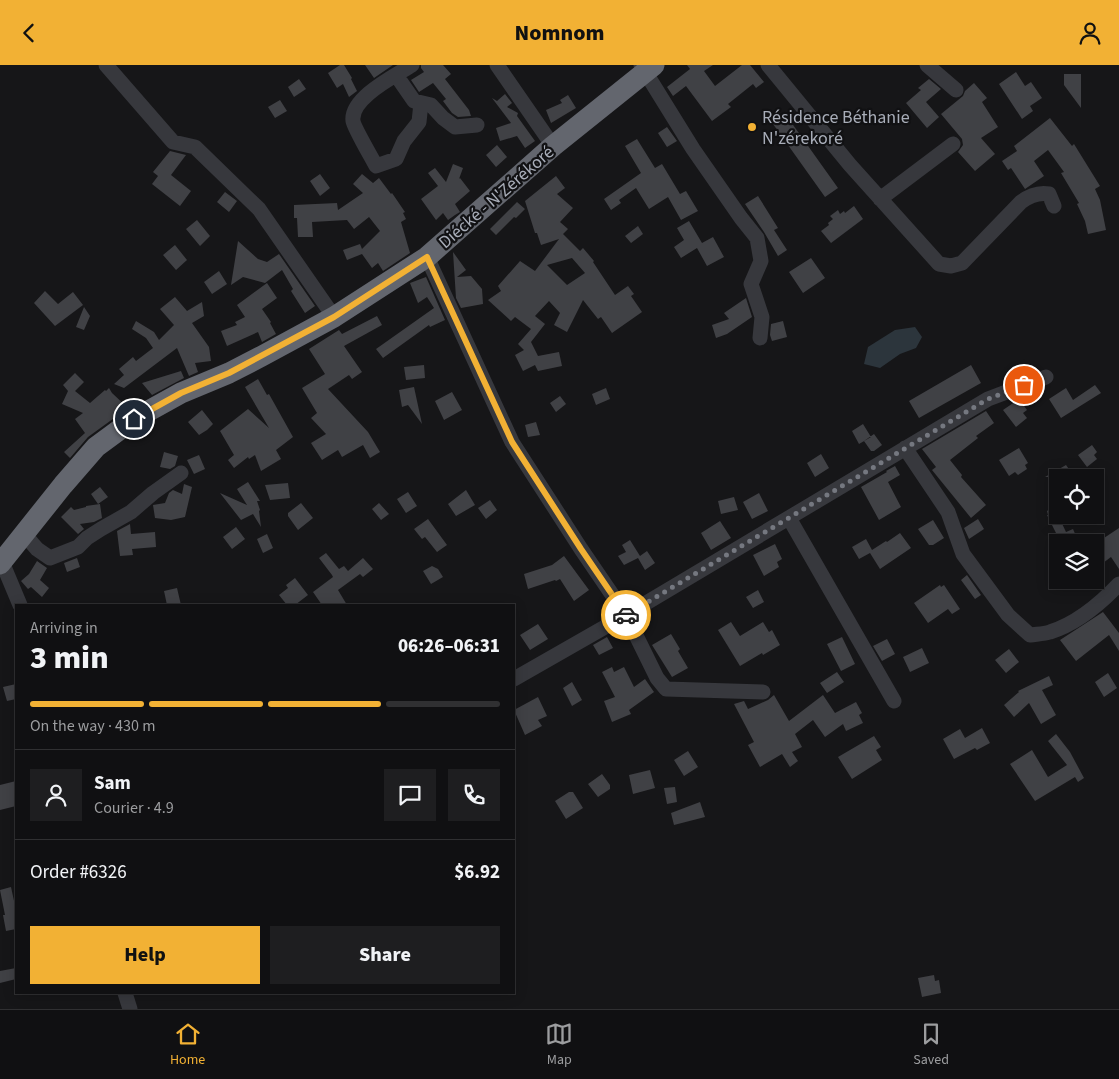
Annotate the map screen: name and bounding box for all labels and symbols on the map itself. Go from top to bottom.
place label: Résidence Béthanie N'zérekoré [762,105,910,151]
marker: Résidence Béthanie N'zérekoré [746,121,758,133]
street label: Diécké - N'Zérékoré [433,140,560,255]
pin [1003,364,1045,406]
pin [113,398,155,440]
courier [601,590,651,640]

